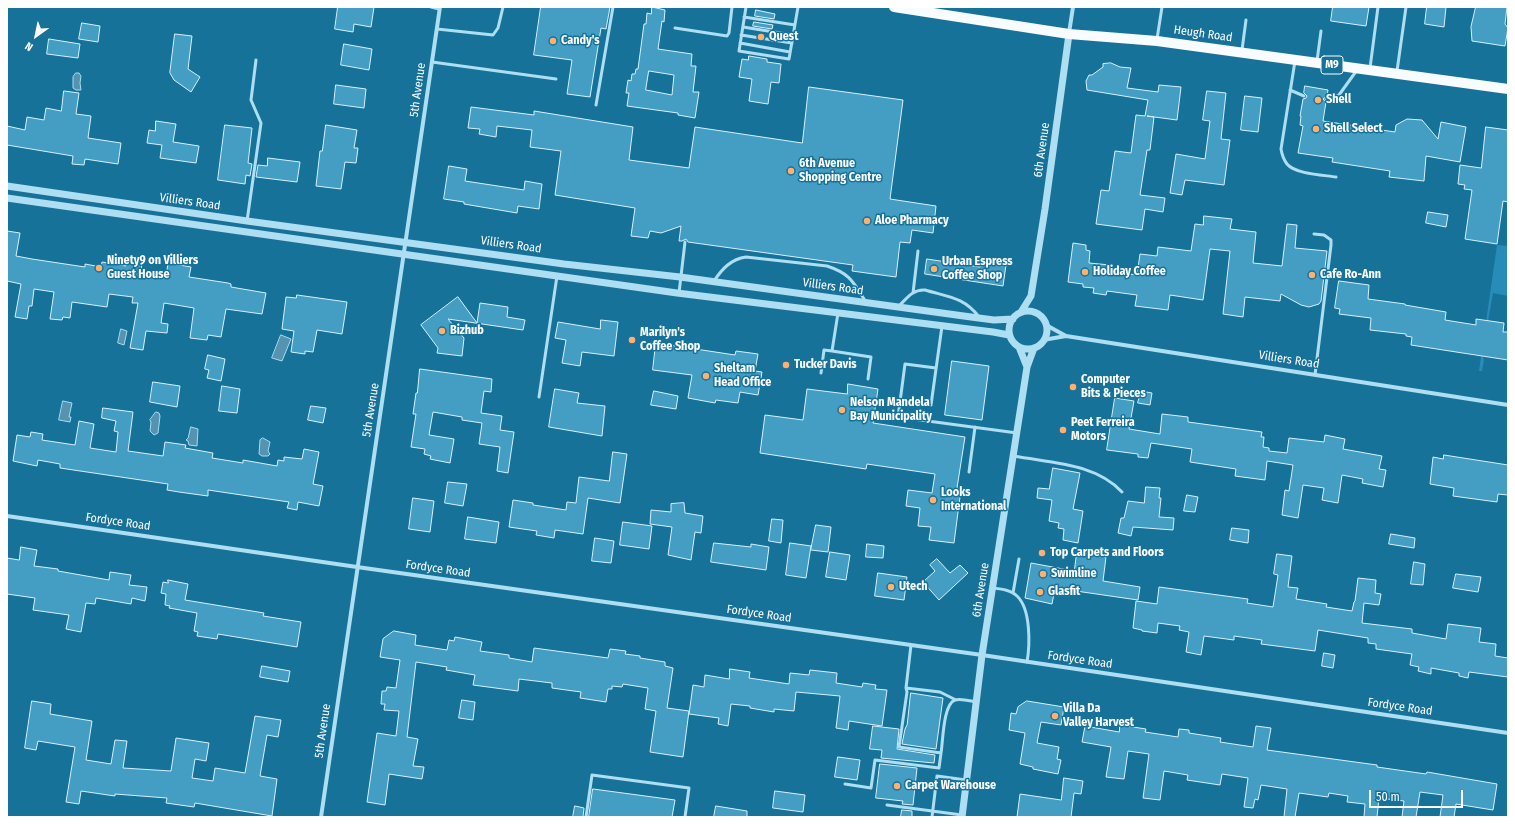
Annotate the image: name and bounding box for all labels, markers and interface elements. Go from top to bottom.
north arrow [16,16,56,56]
street label: Heugh Road [1173,23,1233,45]
place label: Quest [769,30,798,44]
marker: Quest [756,32,766,42]
place label: Candy's [561,34,599,48]
marker: Candy's [548,36,558,46]
text: N [23,39,35,54]
road number: M9 [1321,56,1343,74]
street label: 5th Avenue [407,62,429,118]
place label: Shell [1326,93,1351,107]
marker: Shell [1313,95,1323,105]
street label: 6th Avenue [1031,122,1053,178]
place label: Shell Select [1324,122,1383,136]
marker: Shell Select [1311,124,1321,134]
place label: 6th Avenue Shopping Centre [799,157,882,185]
marker: 6th Avenue Shopping Centre [786,166,796,176]
street label: Villiers Road [159,191,221,213]
place label: Aloe Pharmacy [875,214,949,228]
marker: Aloe Pharmacy [862,216,872,226]
street label: Villiers Road [480,234,542,256]
place label: Ninety9 on Villiers Guest House [107,254,198,282]
place label: Urban Espress Coffee Shop [942,255,1013,283]
marker: Ninety9 on Villiers Guest House [94,263,104,273]
marker: Urban Espress Coffee Shop [929,264,939,274]
place label: Holiday Coffee [1093,265,1166,279]
marker: Holiday Coffee [1080,267,1090,277]
place label: Cafe Ro-Ann [1320,268,1381,282]
marker: Cafe Ro-Ann [1307,270,1317,280]
street label: Villiers Road [802,276,864,298]
place label: Bizhub [450,324,484,338]
marker: Bizhub [437,326,447,336]
place label: Marilyn's Coffee Shop [640,326,700,354]
marker: Marilyn's Coffee Shop [627,335,637,345]
street label: Villiers Road [1258,348,1320,372]
place label: Tucker Davis [794,358,857,372]
marker: Tucker Davis [781,360,791,370]
place label: Sheltam Head Office [714,362,771,390]
marker: Sheltam Head Office [701,371,711,381]
place label: Computer Bits & Pieces [1081,373,1146,401]
street label: 5th Avenue [360,382,382,438]
marker: Computer Bits & Pieces [1068,382,1078,392]
place label: Nelson Mandela Bay Municipality [850,396,932,424]
marker: Nelson Mandela Bay Municipality [837,405,847,415]
place label: Peet Ferreira Motors [1071,416,1135,444]
marker: Peet Ferreira Motors [1058,425,1068,435]
place label: Looks International [941,486,1006,514]
marker: Looks International [928,495,938,505]
street label: Fordyce Road [85,510,151,534]
place label: Top Carpets and Floors [1050,546,1164,560]
marker: Top Carpets and Floors [1037,548,1047,558]
street label: Fordyce Road [405,557,471,581]
street label: 6th Avenue [970,562,992,618]
place label: Swimline [1051,567,1096,581]
marker: Swimline [1038,569,1048,579]
place label: Utech [899,580,928,594]
marker: Utech [886,582,896,592]
place label: Glasfit [1048,585,1080,599]
marker: Glasfit [1035,587,1045,597]
street label: Fordyce Road [726,602,792,626]
street label: Fordyce Road [1047,648,1113,672]
street label: Fordyce Road [1367,695,1433,719]
place label: Villa Da Valley Harvest [1063,702,1134,730]
street label: 5th Avenue [312,703,334,759]
marker: Villa Da Valley Harvest [1050,711,1060,721]
place label: Carpet Warehouse [905,779,996,793]
marker: Carpet Warehouse [892,781,902,791]
scale bar [1371,782,1465,808]
text: 50 m [1376,790,1400,804]

